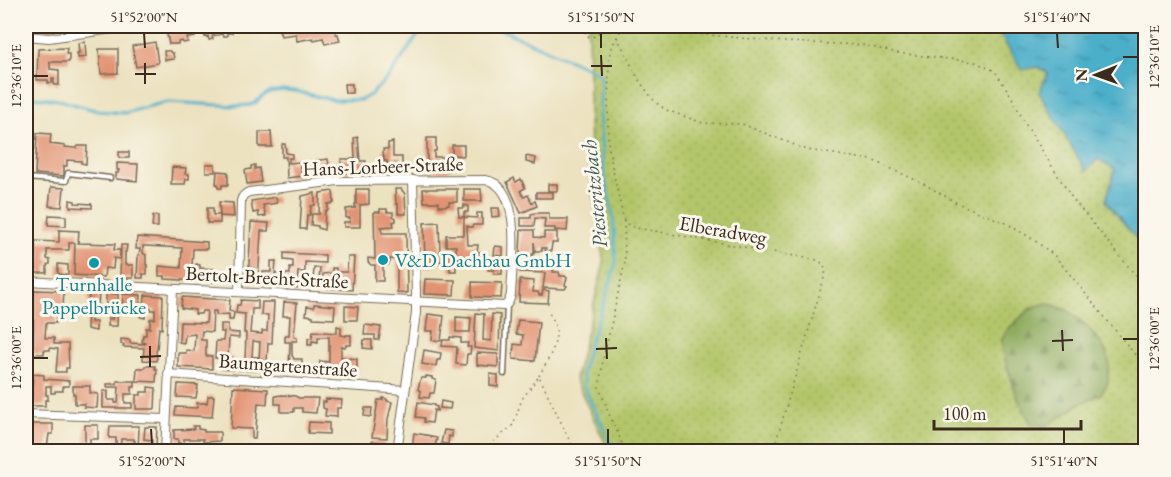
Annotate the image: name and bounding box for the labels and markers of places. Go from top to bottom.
place label: V&D Dachbau GmbH [395,247,571,273]
marker: V&D Dachbau GmbH [376,253,390,267]
marker: Turnhalle Pappelbrücke [87,256,101,270]
place label: Turnhalle Pappelbrücke [42,271,146,320]

